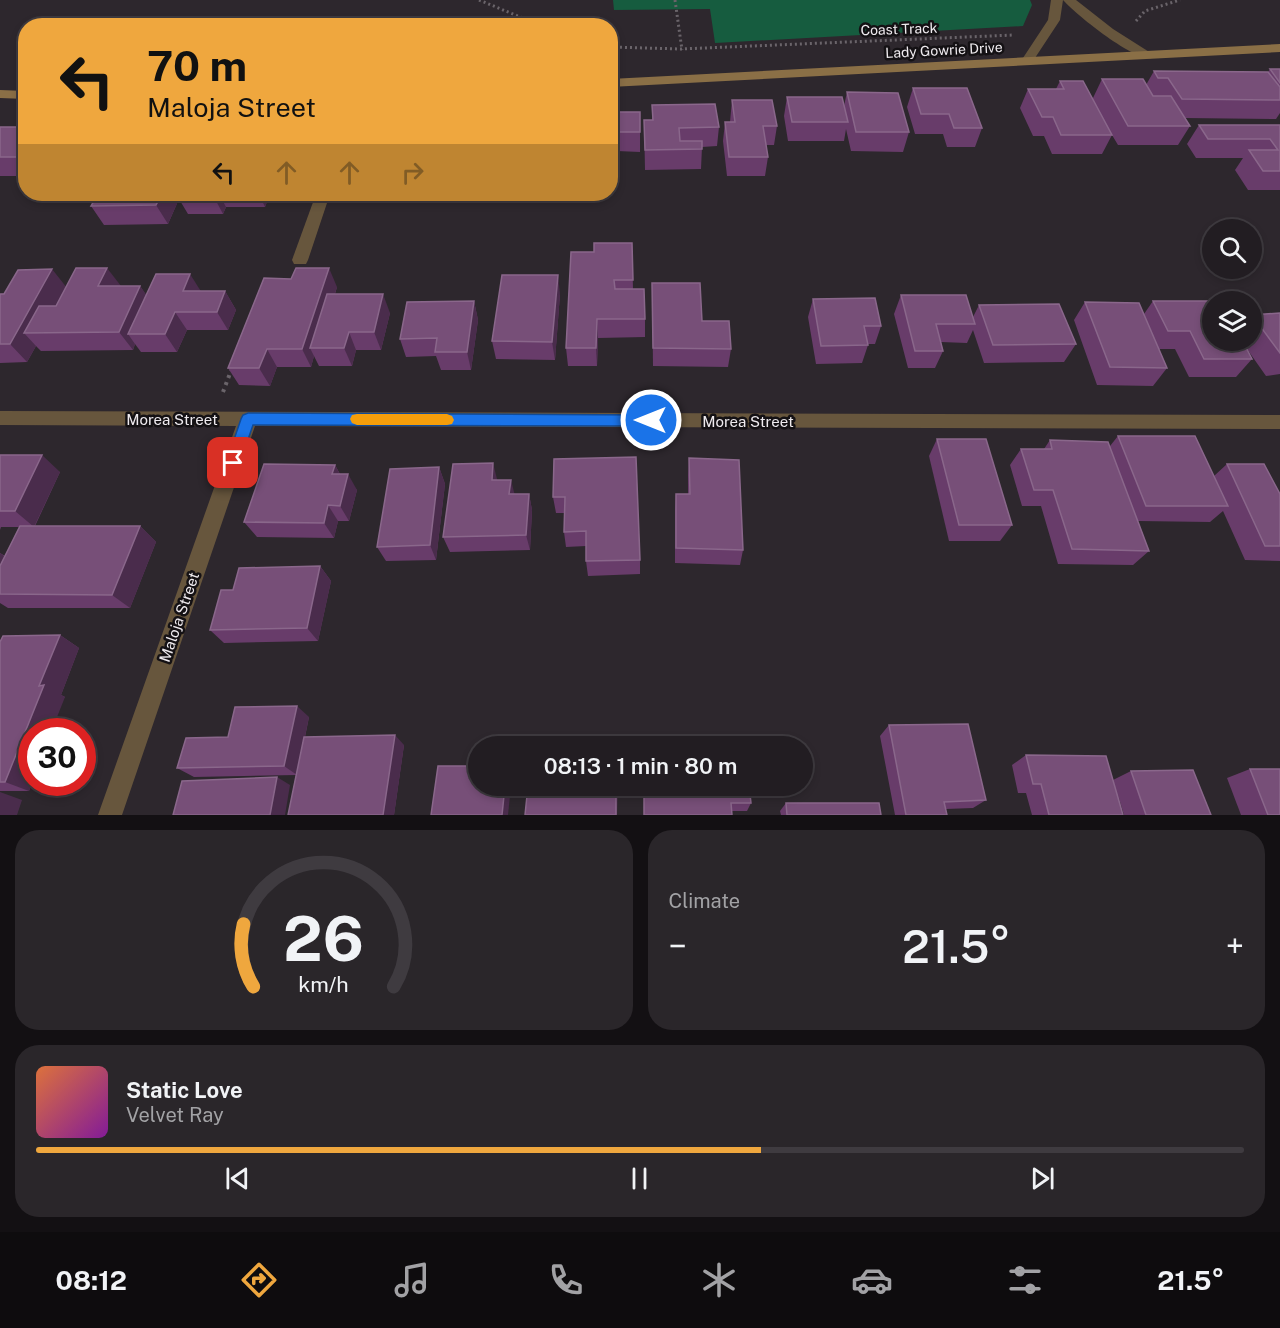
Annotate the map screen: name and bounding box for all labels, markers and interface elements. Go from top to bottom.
street label: Coast Track [860,20,938,38]
street label: Lady Gowrie Drive [885,39,1003,61]
text: 70 m [147,41,247,90]
icon: left [48,42,126,120]
text: Maloja Street [147,91,316,123]
icon: left [207,156,240,189]
icon: ahead [270,156,303,189]
icon: ahead [333,156,366,189]
icon: right [396,156,429,189]
map controls [1202,219,1262,351]
button: search [1202,219,1262,279]
button: layers [1202,291,1262,351]
position arrow [619,388,683,452]
street label: Morea Street [126,411,218,428]
street label: Morea Street [702,413,794,430]
pin [207,437,258,488]
icon: arrive [216,446,249,479]
street label: Maloja Street [156,570,202,664]
speed limit sign: 30 [18,718,96,796]
text: 08:13 · 1 min · 80 m [544,753,737,779]
text: Climate [669,889,740,913]
text: 26 [283,902,364,975]
text: 21.5° [902,920,1011,973]
text: − [669,927,687,965]
text: + [1226,927,1244,965]
text: km/h [299,972,349,997]
text: Static Love [126,1077,243,1103]
text: Velvet Ray [126,1103,224,1127]
icon: previous [221,1162,254,1195]
icon: pause [623,1162,656,1195]
icon: next [1026,1162,1059,1195]
icon: directions [238,1259,280,1301]
icon: music [391,1259,433,1301]
icon: phone [545,1259,587,1301]
icon: climate [698,1259,740,1301]
icon: car [851,1259,893,1301]
icon: filters [1004,1259,1046,1301]
text: 08:12 [56,1264,127,1296]
text: 21.5° [1157,1264,1224,1296]

